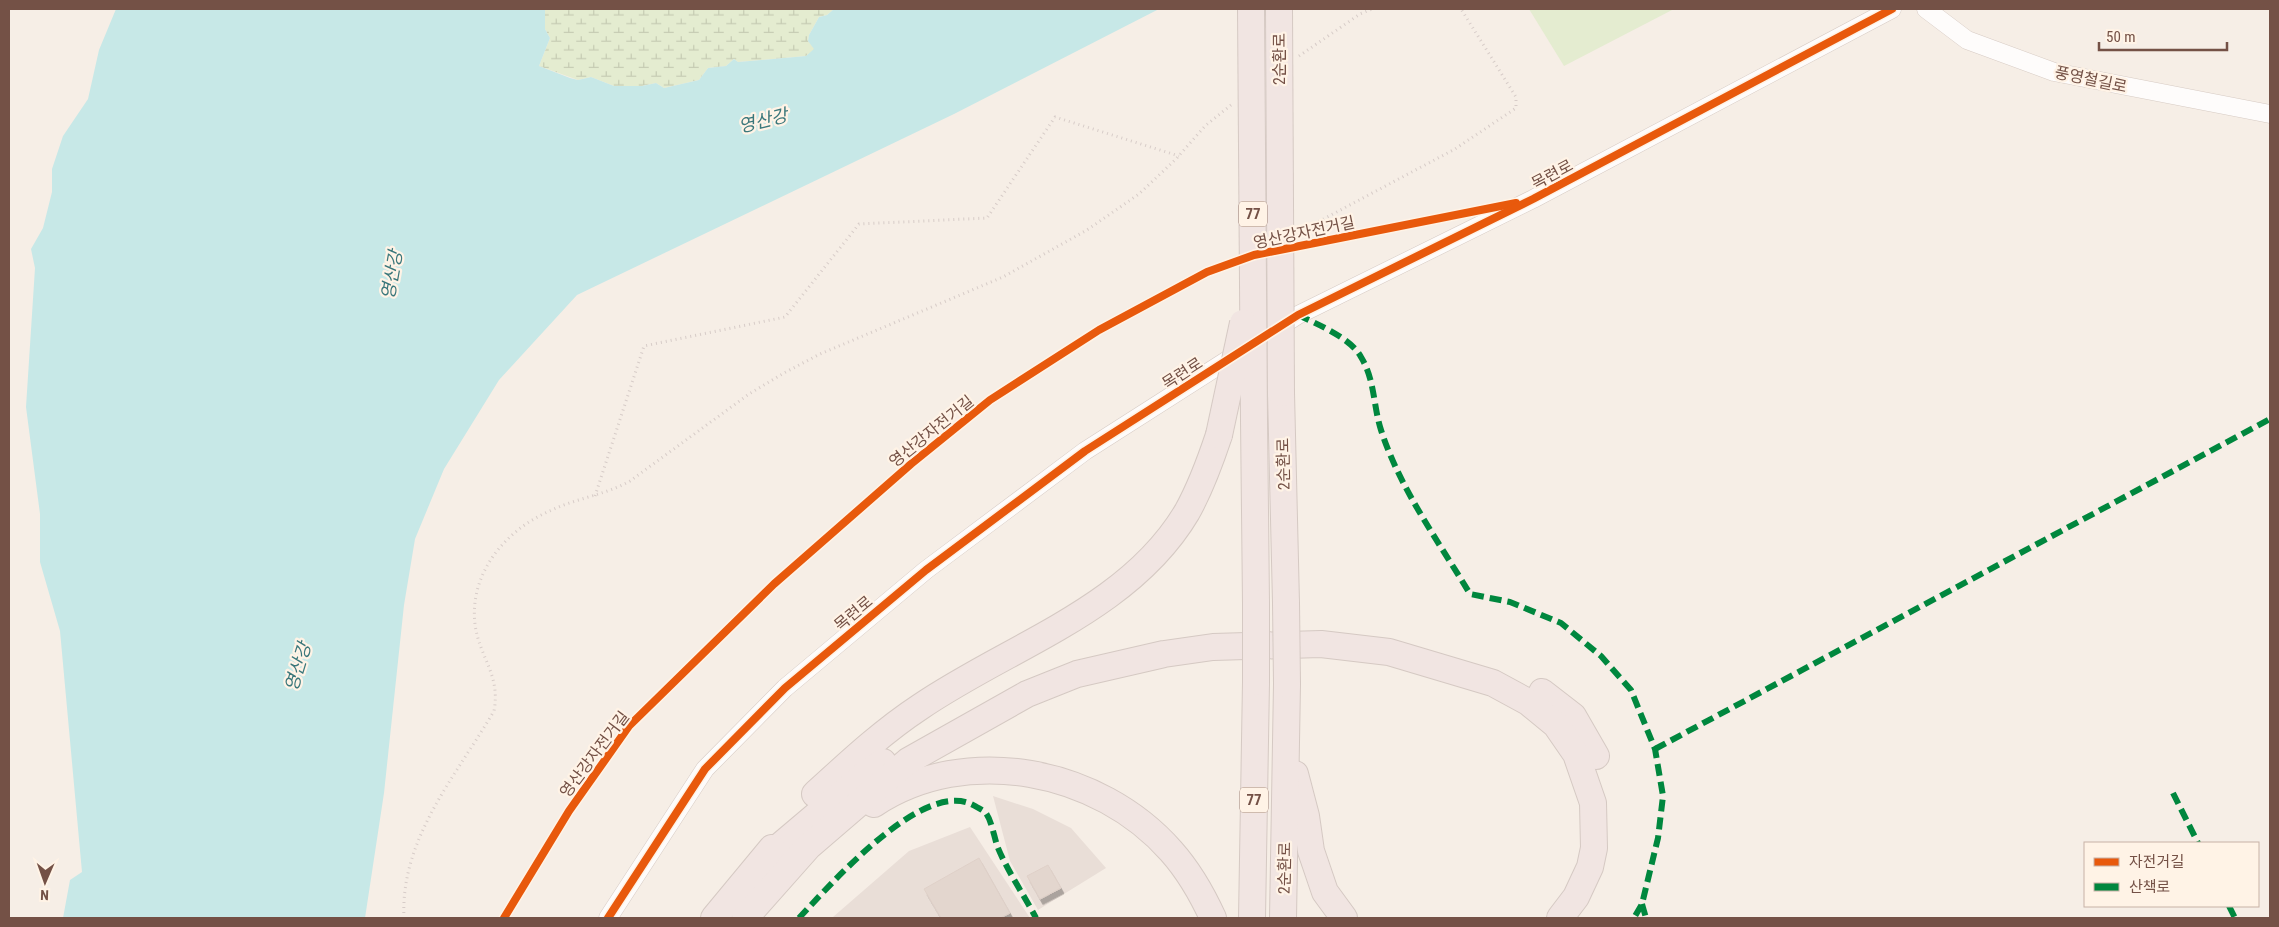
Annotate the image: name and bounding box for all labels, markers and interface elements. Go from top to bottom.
scale bar [2099,20,2226,52]
text: 50 m [2106,28,2136,46]
street label: 2순환로 [1270,33,1289,85]
street label: 풍영철길로 [2053,63,2129,96]
water label: 영산강 [736,104,792,137]
street label: 목련로 [1528,156,1576,193]
road number: 77 [1239,202,1267,226]
street label: 영산강자전거길 [1252,212,1356,252]
water label: 영산강 [377,246,407,301]
street label: 목련로 [1159,353,1206,393]
street label: 영산강자전거길 [885,392,977,471]
street label: 2순환로 [1274,438,1293,490]
street label: 목련로 [830,592,877,635]
water label: 영산강 [280,638,316,694]
street label: 영산강자전거길 [556,707,633,801]
road number: 77 [1240,788,1268,812]
street label: 2순환로 [1275,842,1294,894]
legend [2084,842,2259,907]
text: 자전거길 [2129,853,2184,871]
north arrow [20,857,70,907]
text: 산책로 [2129,878,2170,896]
text: N [40,887,49,903]

